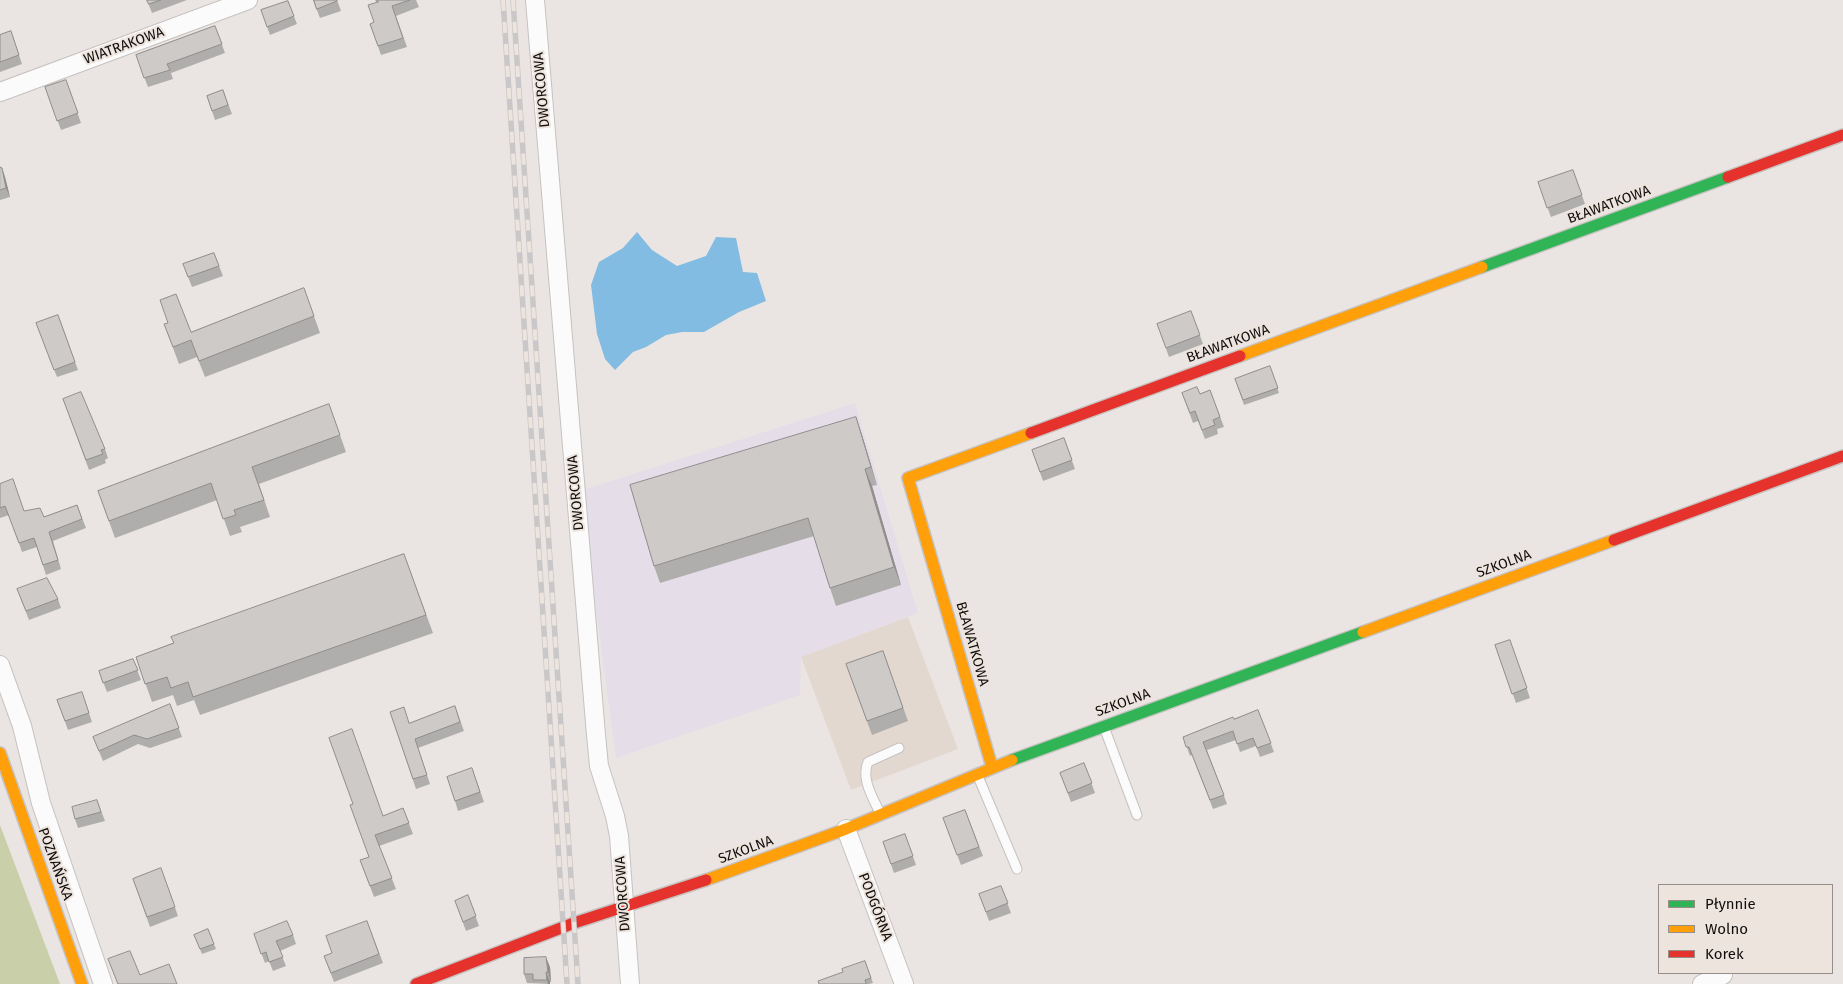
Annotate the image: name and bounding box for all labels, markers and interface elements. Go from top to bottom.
street label: WIATRAKOWA [82,24,166,68]
street label: DWORCOWA [530,52,554,128]
street label: BŁAWATKOWA [1565,182,1653,228]
street label: BŁAWATKOWA [1184,321,1272,367]
street label: DWORCOWA [564,455,588,531]
street label: SZKOLNA [1474,546,1534,582]
street label: BŁAWATKOWA [952,600,992,688]
street label: SZKOLNA [1093,685,1153,721]
street label: POZNAŃSKA [34,826,76,902]
street label: SZKOLNA [716,832,776,868]
street label: DWORCOWA [612,856,634,932]
street label: PODGÓRNA [854,871,896,943]
legend [1658,884,1833,974]
text: Płynnie [1705,895,1756,913]
text: Wolno [1705,920,1748,938]
text: Korek [1705,945,1744,963]

